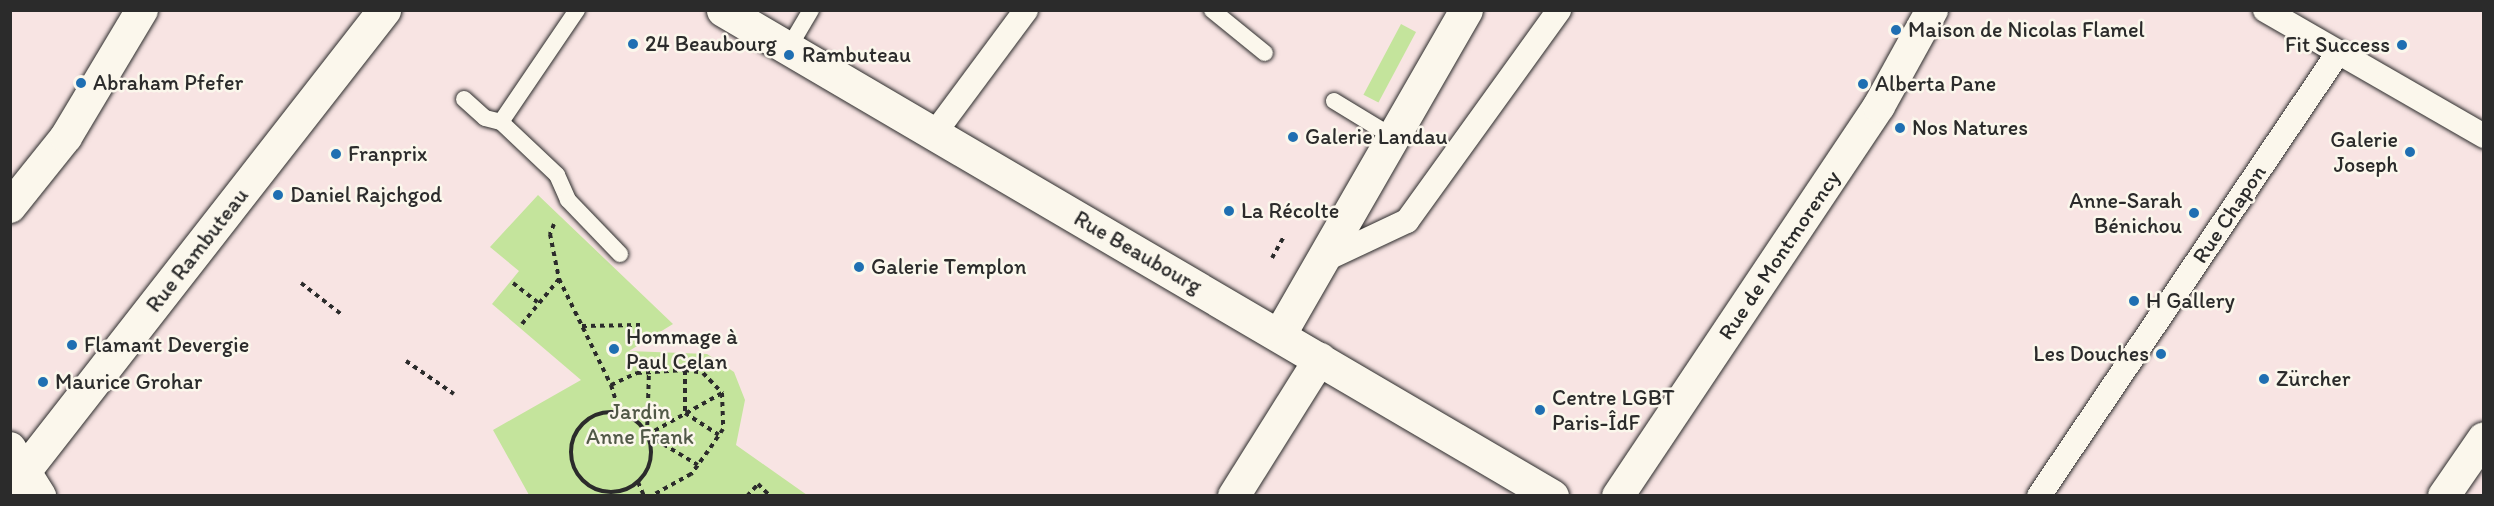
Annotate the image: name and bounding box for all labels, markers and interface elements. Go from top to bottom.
place label: Maison de Nicolas Flamel [1908,17,2145,43]
marker: Maison de Nicolas Flamel [1889,23,1903,37]
place label: 24 Beaubourg [645,31,777,57]
place label: Fit Success [2285,32,2390,58]
marker: 24 Beaubourg [626,37,640,51]
marker: Fit Success [2395,38,2409,52]
place label: Rambuteau [802,42,911,68]
marker: Rambuteau [780,46,798,64]
place label: Abraham Pfefer [93,70,243,96]
place label: Alberta Pane [1875,71,1996,97]
marker: Abraham Pfefer [74,76,88,90]
marker: Alberta Pane [1856,77,1870,91]
place label: Nos Natures [1912,115,2028,141]
marker: Nos Natures [1893,121,1907,135]
place label: Galerie Landau [1305,124,1447,150]
place label: Galerie Joseph [2330,126,2398,178]
marker: Galerie Landau [1286,130,1300,144]
place label: Franprix [348,141,427,167]
marker: Galerie Joseph [2403,145,2417,159]
marker: Franprix [329,147,343,161]
street label: Rue Chapon [2187,160,2271,268]
street label: Rue de Montmorency [1712,165,1846,345]
place label: Daniel Rajchgod [290,182,442,208]
street label: Rue Rambuteau [140,183,254,317]
place label: Anne-Sarah Bénichou [2069,187,2182,238]
marker: Daniel Rajchgod [271,188,285,202]
place label: La Récolte [1241,198,1339,224]
marker: La Récolte [1222,204,1236,218]
street label: Rue Beaubourg [1070,205,1206,299]
marker: Anne-Sarah Bénichou [2187,206,2201,220]
place label: Galerie Templon [871,254,1023,280]
marker: Galerie Templon [852,260,866,274]
place label: H Gallery [2146,288,2235,314]
marker: H Gallery [2127,294,2141,308]
place label: Hommage à Paul Celan [626,323,738,374]
place label: Flamant Devergie [84,332,249,358]
marker: Flamant Devergie [65,338,79,352]
place label: Les Douches [2033,341,2149,367]
marker: Hommage à Paul Celan [607,342,621,356]
marker: Les Douches [2154,347,2168,361]
place label: Zürcher [2276,366,2350,392]
place label: Maurice Grohar [55,369,202,395]
marker: Zürcher [2257,372,2271,386]
marker: Maurice Grohar [36,375,50,389]
place label: Centre LGBT Paris-ÎdF [1552,384,1674,436]
park label: Jardin Anne Frank [586,398,694,450]
marker: Centre LGBT Paris-ÎdF [1533,403,1547,417]

